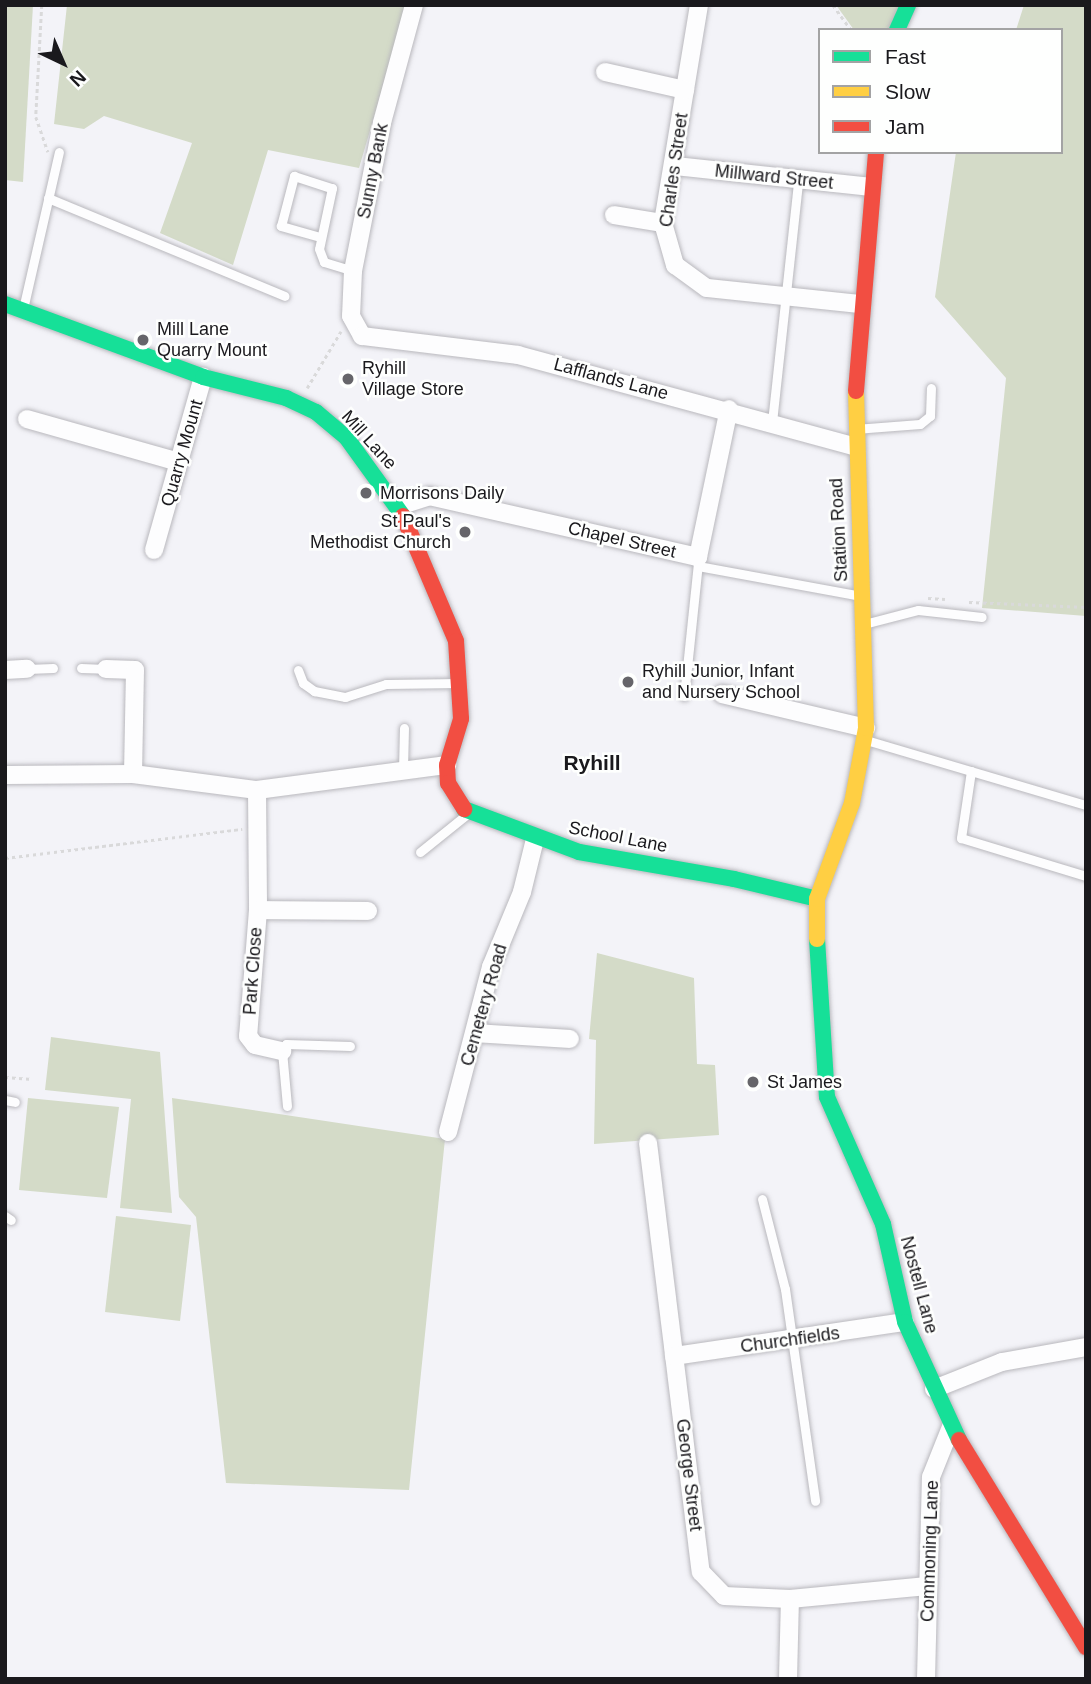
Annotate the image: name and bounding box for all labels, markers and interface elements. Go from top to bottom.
north arrow [28,28,98,98]
legend [818,28,1063,154]
text: Fast [885,45,926,68]
text: N [66,66,90,91]
text: Slow [885,80,931,103]
street label: Charles Street [655,112,693,228]
text: Jam [885,115,925,138]
street label: Sunny Bank [353,121,393,221]
street label: Millward Street [714,160,834,194]
place label: Mill Lane Quarry Mount [157,319,267,362]
marker: Mill Lane Quarry Mount [135,332,151,348]
street label: Lafflands Lane [551,353,671,405]
place label: Ryhill Village Store [362,358,464,400]
marker: Ryhill Village Store [340,371,356,387]
street label: Quarry Mount [156,397,208,509]
street label: Mill Lane [337,406,401,474]
street label: Station Road [825,477,853,583]
place label: Morrisons Daily [380,482,504,504]
marker: Morrisons Daily [358,485,374,501]
place label: St Paul's Methodist Church [310,511,451,554]
street label: Chapel Street [566,517,678,563]
marker: St Paul's Methodist Church [457,524,473,540]
place label: Ryhill Junior, Infant and Nursery School [642,661,800,704]
marker: Ryhill Junior, Infant and Nursery School [620,674,636,690]
district label: Ryhill [563,750,621,776]
street label: School Lane [567,817,669,857]
street label: Park Close [239,926,267,1016]
street label: Cemetery Road [456,941,512,1069]
place label: St James [767,1071,842,1093]
marker: St James [745,1074,761,1090]
street label: Nostell Lane [896,1234,942,1336]
street label: Churchfields [739,1322,841,1358]
street label: George Street [671,1418,707,1532]
street label: Commoning Lane [917,1480,943,1622]

